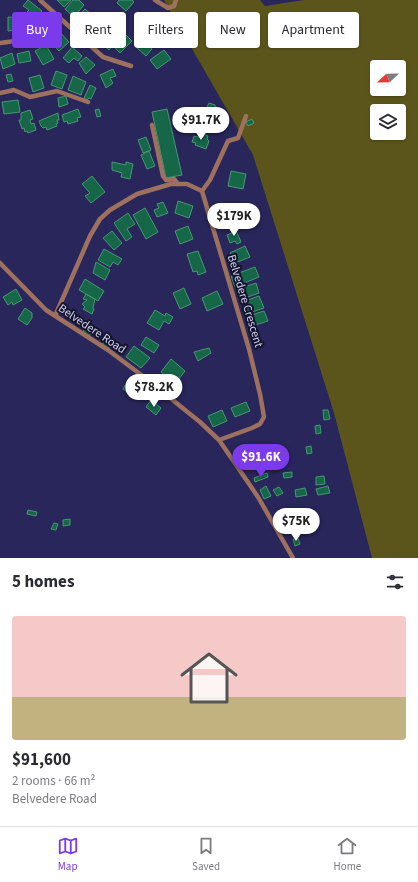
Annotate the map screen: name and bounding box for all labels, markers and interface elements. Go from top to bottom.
chip: Buy [12,12,62,48]
chip: Rent [70,12,126,48]
chip: Filters [134,12,198,48]
chip: New [206,12,260,48]
chip: Apartment [268,12,359,48]
north arrow [370,60,406,96]
map controls [370,60,406,140]
button: layers [370,104,406,140]
pin: $91.7K [168,107,234,141]
text: $91.7K [181,111,221,129]
pin: $179K [206,203,262,237]
text: $179K [216,207,252,225]
street label: Belvedere Crescent [223,252,267,350]
street label: Belvedere Road [55,300,129,358]
pin: $78.2K [121,374,187,408]
text: $78.2K [134,378,174,396]
pin: $91.6K [228,444,294,478]
text: $91.6K [241,448,281,466]
pin: $75K [272,508,320,542]
text: $75K [282,512,310,530]
text: 5 homes [12,570,74,594]
icon: filters [384,571,406,593]
icon: home [173,642,245,714]
text: $91,600 [12,748,71,772]
text: 2 rooms · 66 m² [12,772,95,790]
text: Belvedere Road [12,790,97,808]
tab: Map [57,835,79,874]
tab: Saved [192,835,220,874]
tab: Home [334,835,361,874]

